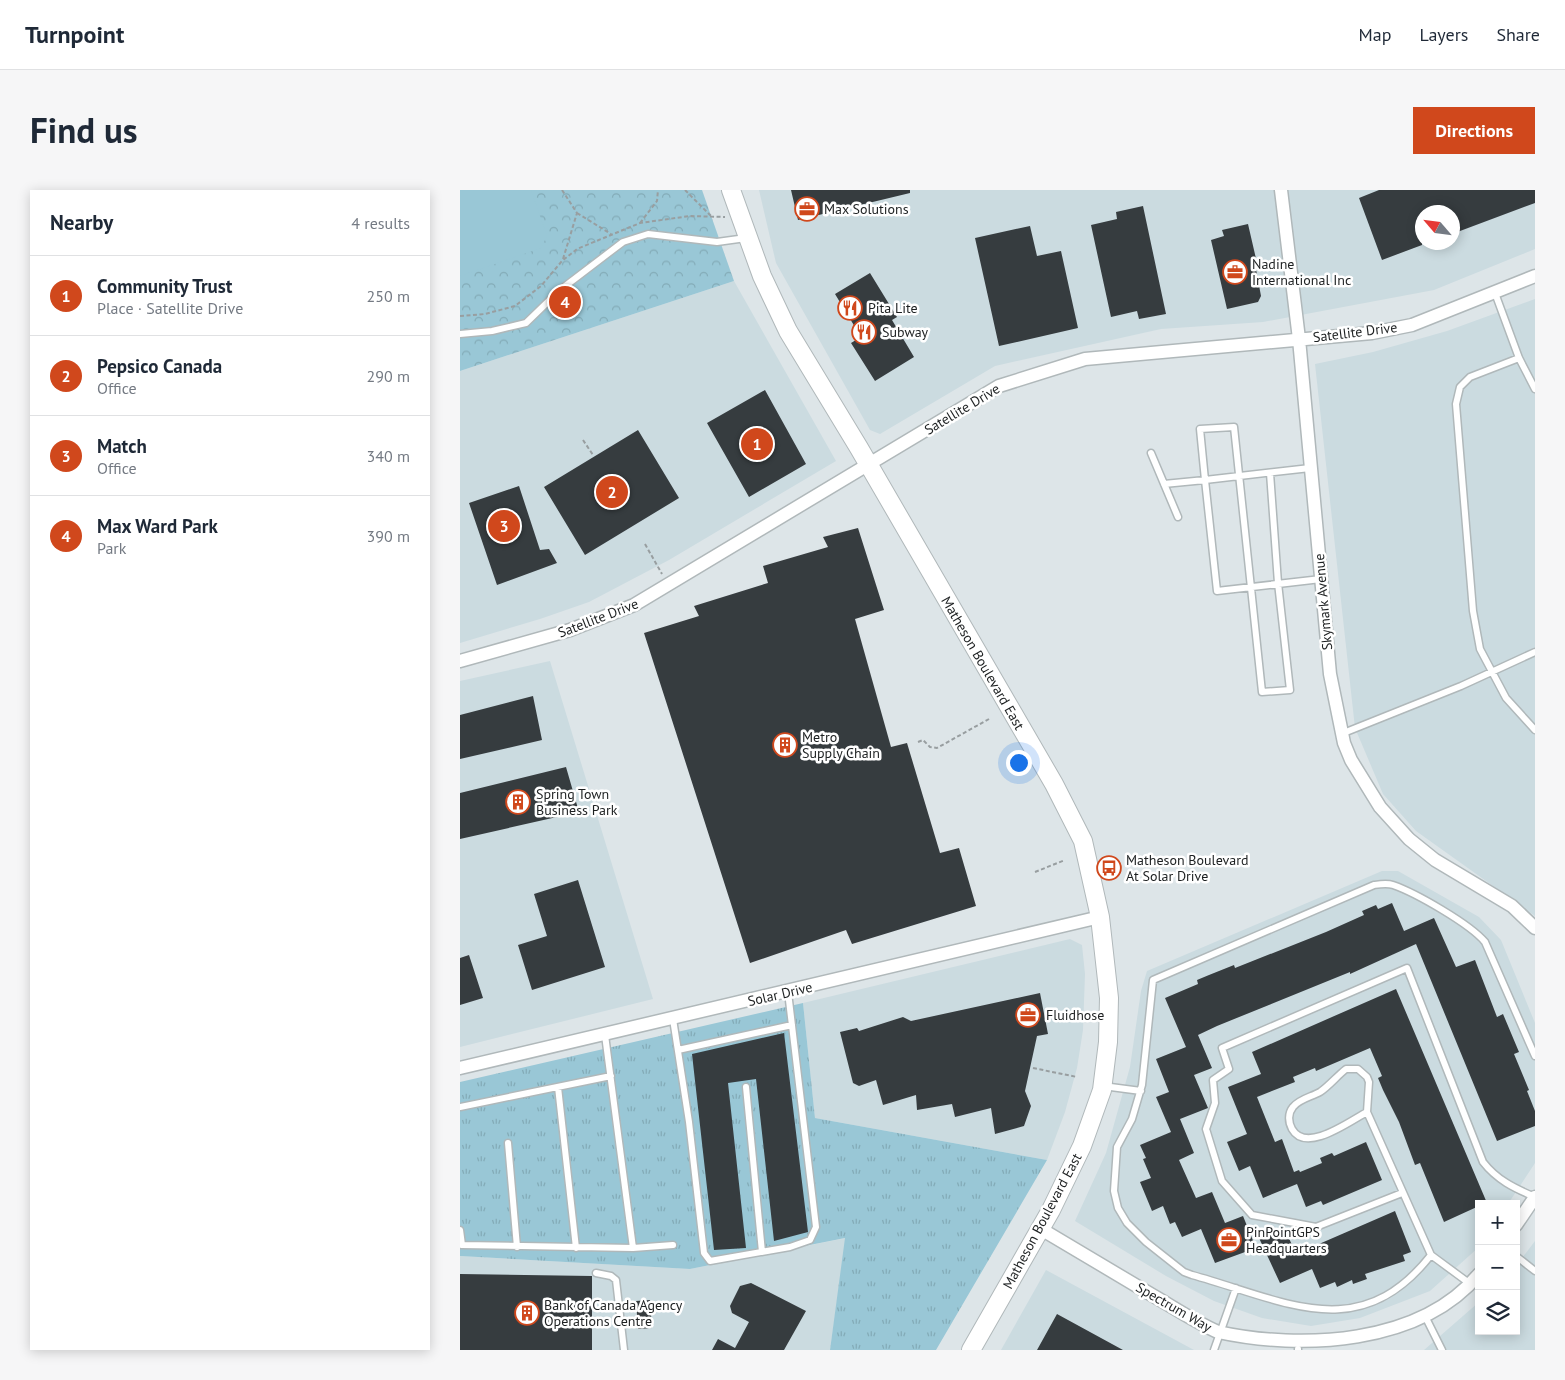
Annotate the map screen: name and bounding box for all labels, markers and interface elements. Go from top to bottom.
text: Turnpoint [25,19,124,50]
text: Map [1359,23,1391,46]
text: Layers [1419,23,1468,46]
text: Share [1496,23,1540,46]
text: Find us [30,107,138,153]
button: Directions [1413,107,1535,154]
office icon: Max Solutions [794,196,820,222]
place label: Max Solutions [824,200,909,218]
north arrow [1415,205,1460,250]
text: Nearby [50,209,113,236]
text: 4 results [351,213,410,233]
place label: Nadine International Inc [1252,255,1351,289]
office icon: Nadine International Inc [1222,259,1248,285]
text: Community Trust [97,274,232,298]
pin: 4 [549,283,581,321]
text: 1 [61,286,71,306]
text: 250 m [367,286,410,306]
restaurant icon: Pita Lite [837,295,863,321]
text: Place · Satellite Drive [97,298,243,318]
place label: Pita Lite [868,299,918,317]
street label: Satellite Drive [1312,318,1398,346]
restaurant icon: Subway [851,319,877,345]
place label: Subway [882,323,929,341]
text: Pepsico Canada [97,354,222,378]
text: 2 [61,366,71,386]
text: 290 m [367,366,410,386]
text: Office [97,378,137,398]
street label: Satellite Drive [921,379,1003,439]
pin: 1 [741,425,773,463]
text: Match [97,434,147,458]
text: 3 [61,446,71,466]
text: 340 m [367,446,410,466]
text: Office [97,458,137,478]
pin: 2 [596,473,628,511]
pin: 3 [488,507,520,545]
text: Max Ward Park [97,514,218,538]
text: 4 [61,526,71,546]
text: 390 m [367,526,410,546]
text: Park [97,538,126,558]
street label: Skymark Avenue [1310,553,1336,651]
street label: Matheson Boulevard East [937,593,1029,733]
street label: Satellite Drive [555,594,641,642]
place label: Metro Supply Chain [802,728,880,762]
building icon: Metro Supply Chain [772,732,798,758]
your location [1006,750,1032,776]
place label: Spring Town Business Park [536,785,618,819]
building icon: Spring Town Business Park [505,789,531,815]
place label: Matheson Boulevard At Solar Drive [1126,851,1248,885]
bus stop icon: Matheson Boulevard At Solar Drive [1096,855,1122,881]
street label: Solar Drive [746,978,814,1010]
office icon: Fluidhose [1015,1002,1041,1028]
place label: Fluidhose [1046,1006,1104,1024]
street label: Matheson Boulevard East [999,1150,1086,1292]
map controls [1475,1200,1520,1335]
button: + [1475,1200,1520,1245]
place label: PinPointGPS Headquarters [1246,1223,1327,1257]
office icon: PinPointGPS Headquarters [1216,1227,1242,1253]
button: − [1475,1245,1520,1290]
street label: Spectrum Way [1133,1278,1216,1336]
button: layers [1475,1290,1520,1335]
place label: Bank of Canada Agency Operations Centre [544,1296,683,1330]
building icon: Bank of Canada Agency Operations Centre [514,1300,540,1326]

